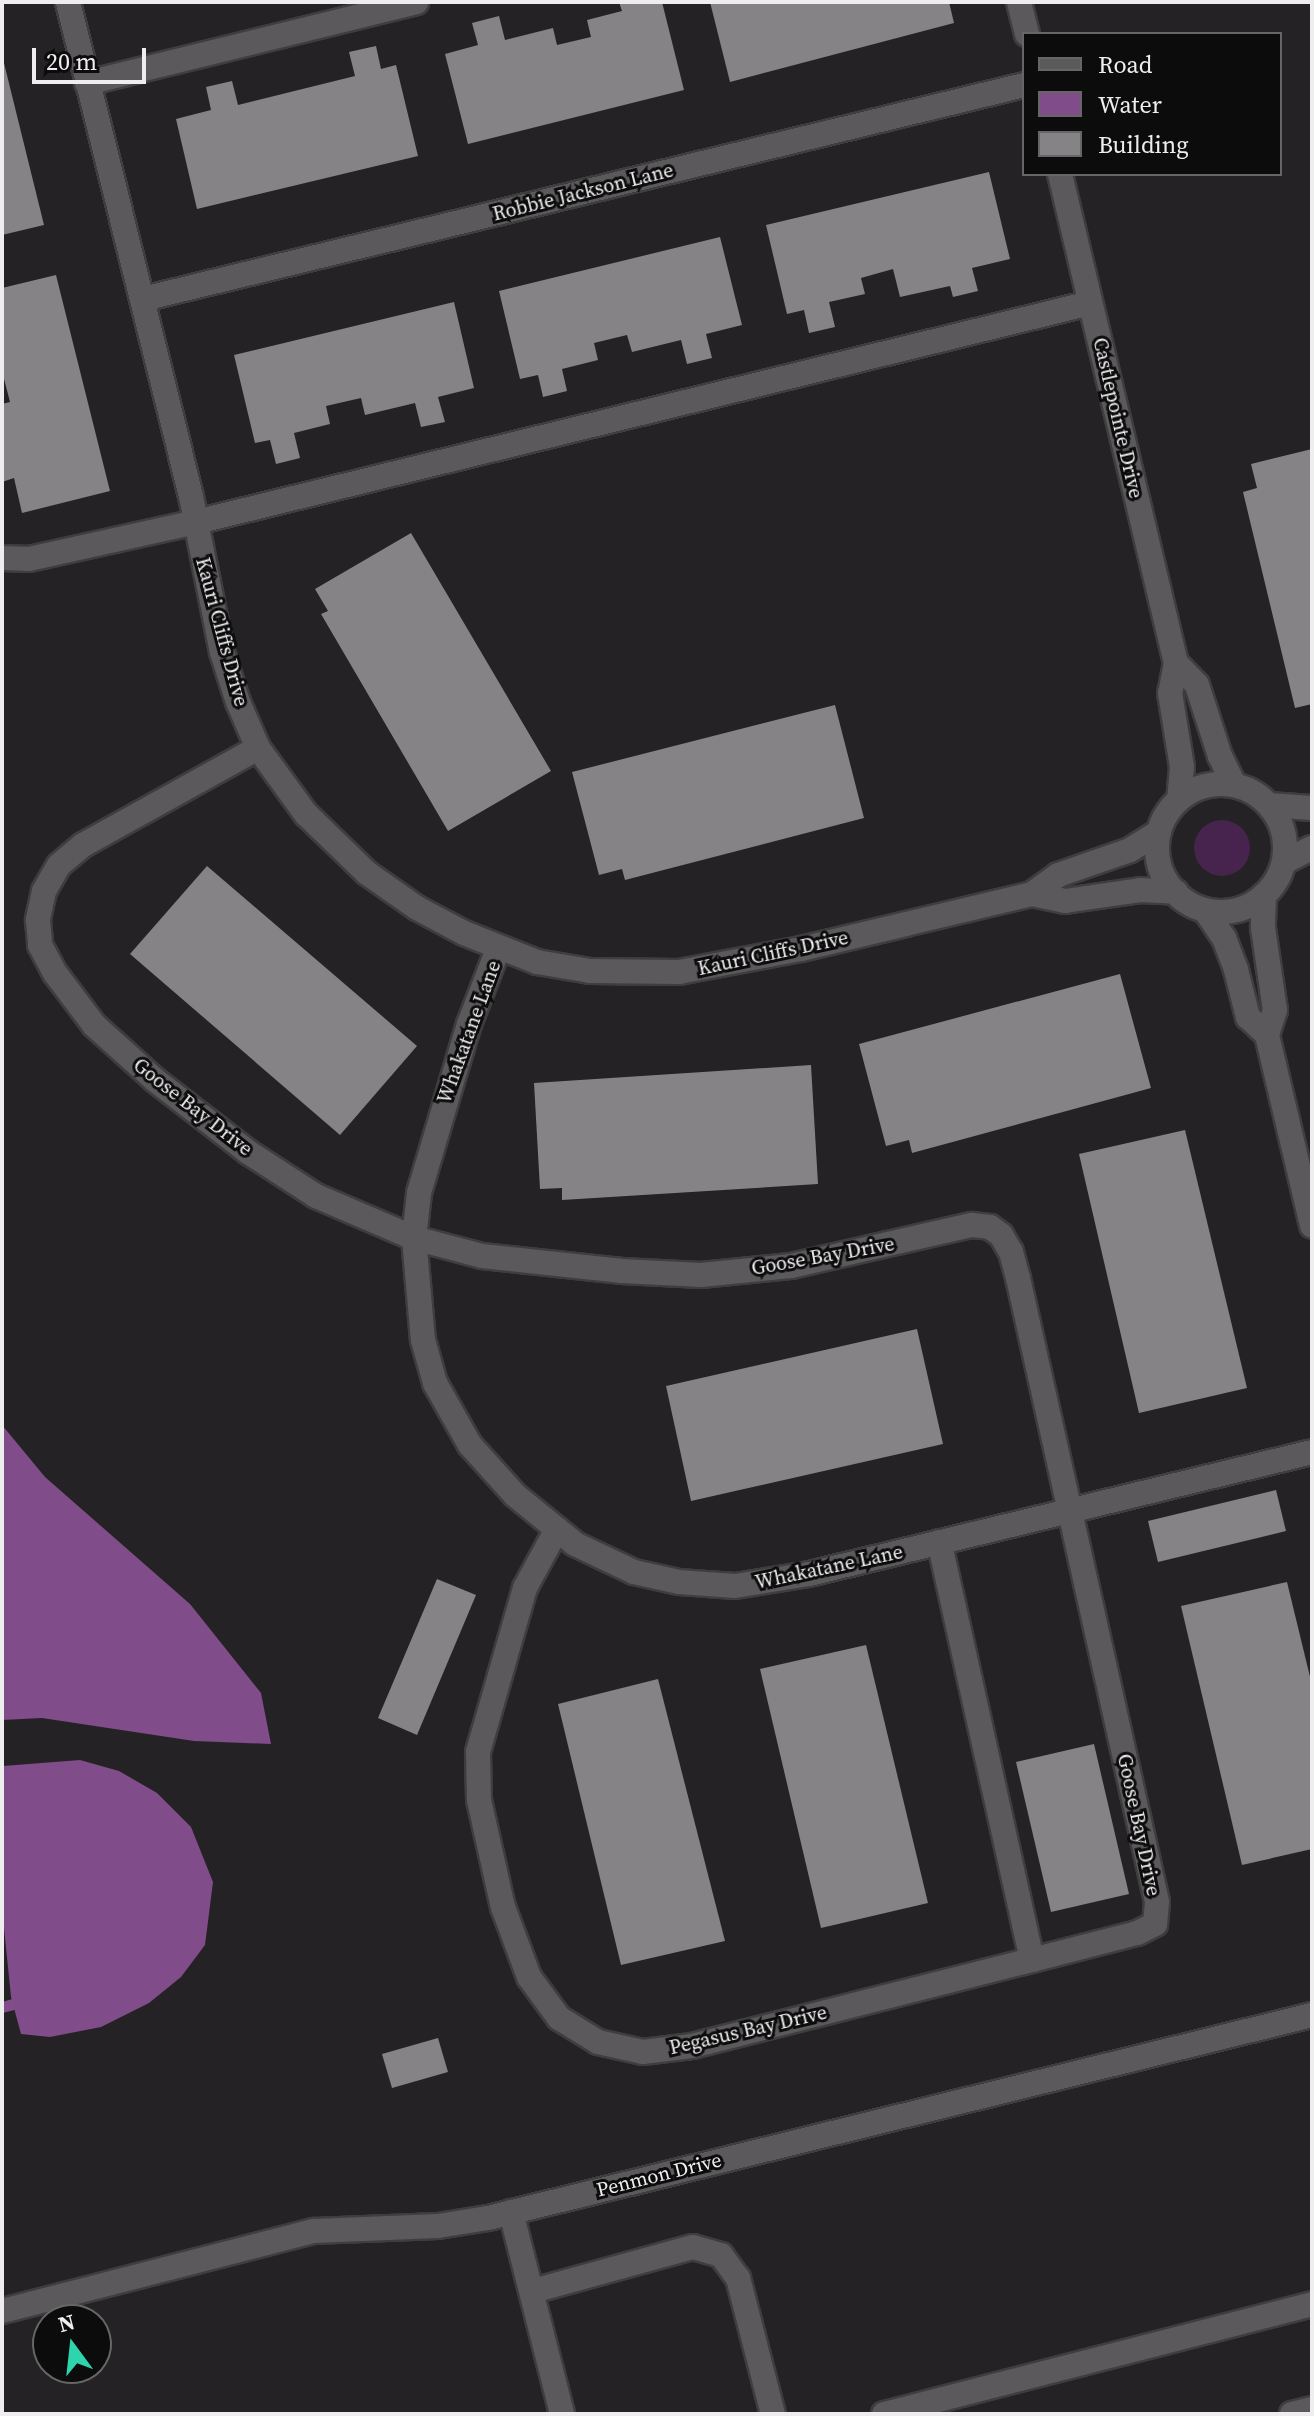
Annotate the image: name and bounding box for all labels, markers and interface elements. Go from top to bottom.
scale bar [36,32,150,82]
legend [1022,32,1282,176]
text: 20 m [46,45,97,78]
text: Road [1098,48,1152,81]
text: Water [1098,88,1162,121]
text: Building [1098,128,1189,161]
street label: Robbie Jackson Lane [490,158,676,226]
street label: Castlepointe Drive [1088,335,1148,501]
street label: Kauri Cliffs Drive [191,555,253,709]
street label: Kauri Cliffs Drive [696,925,850,981]
street label: Whakatane Lane [432,957,506,1107]
street label: Goose Bay Drive [129,1053,257,1161]
street label: Goose Bay Drive [750,1232,896,1280]
street label: Whakatane Lane [753,1540,905,1594]
street label: Goose Bay Drive [1112,1752,1166,1898]
street label: Pegasus Bay Drive [667,2000,829,2060]
street label: Penmon Drive [594,2148,724,2202]
north arrow [32,2304,112,2384]
text: N [55,2306,78,2339]

